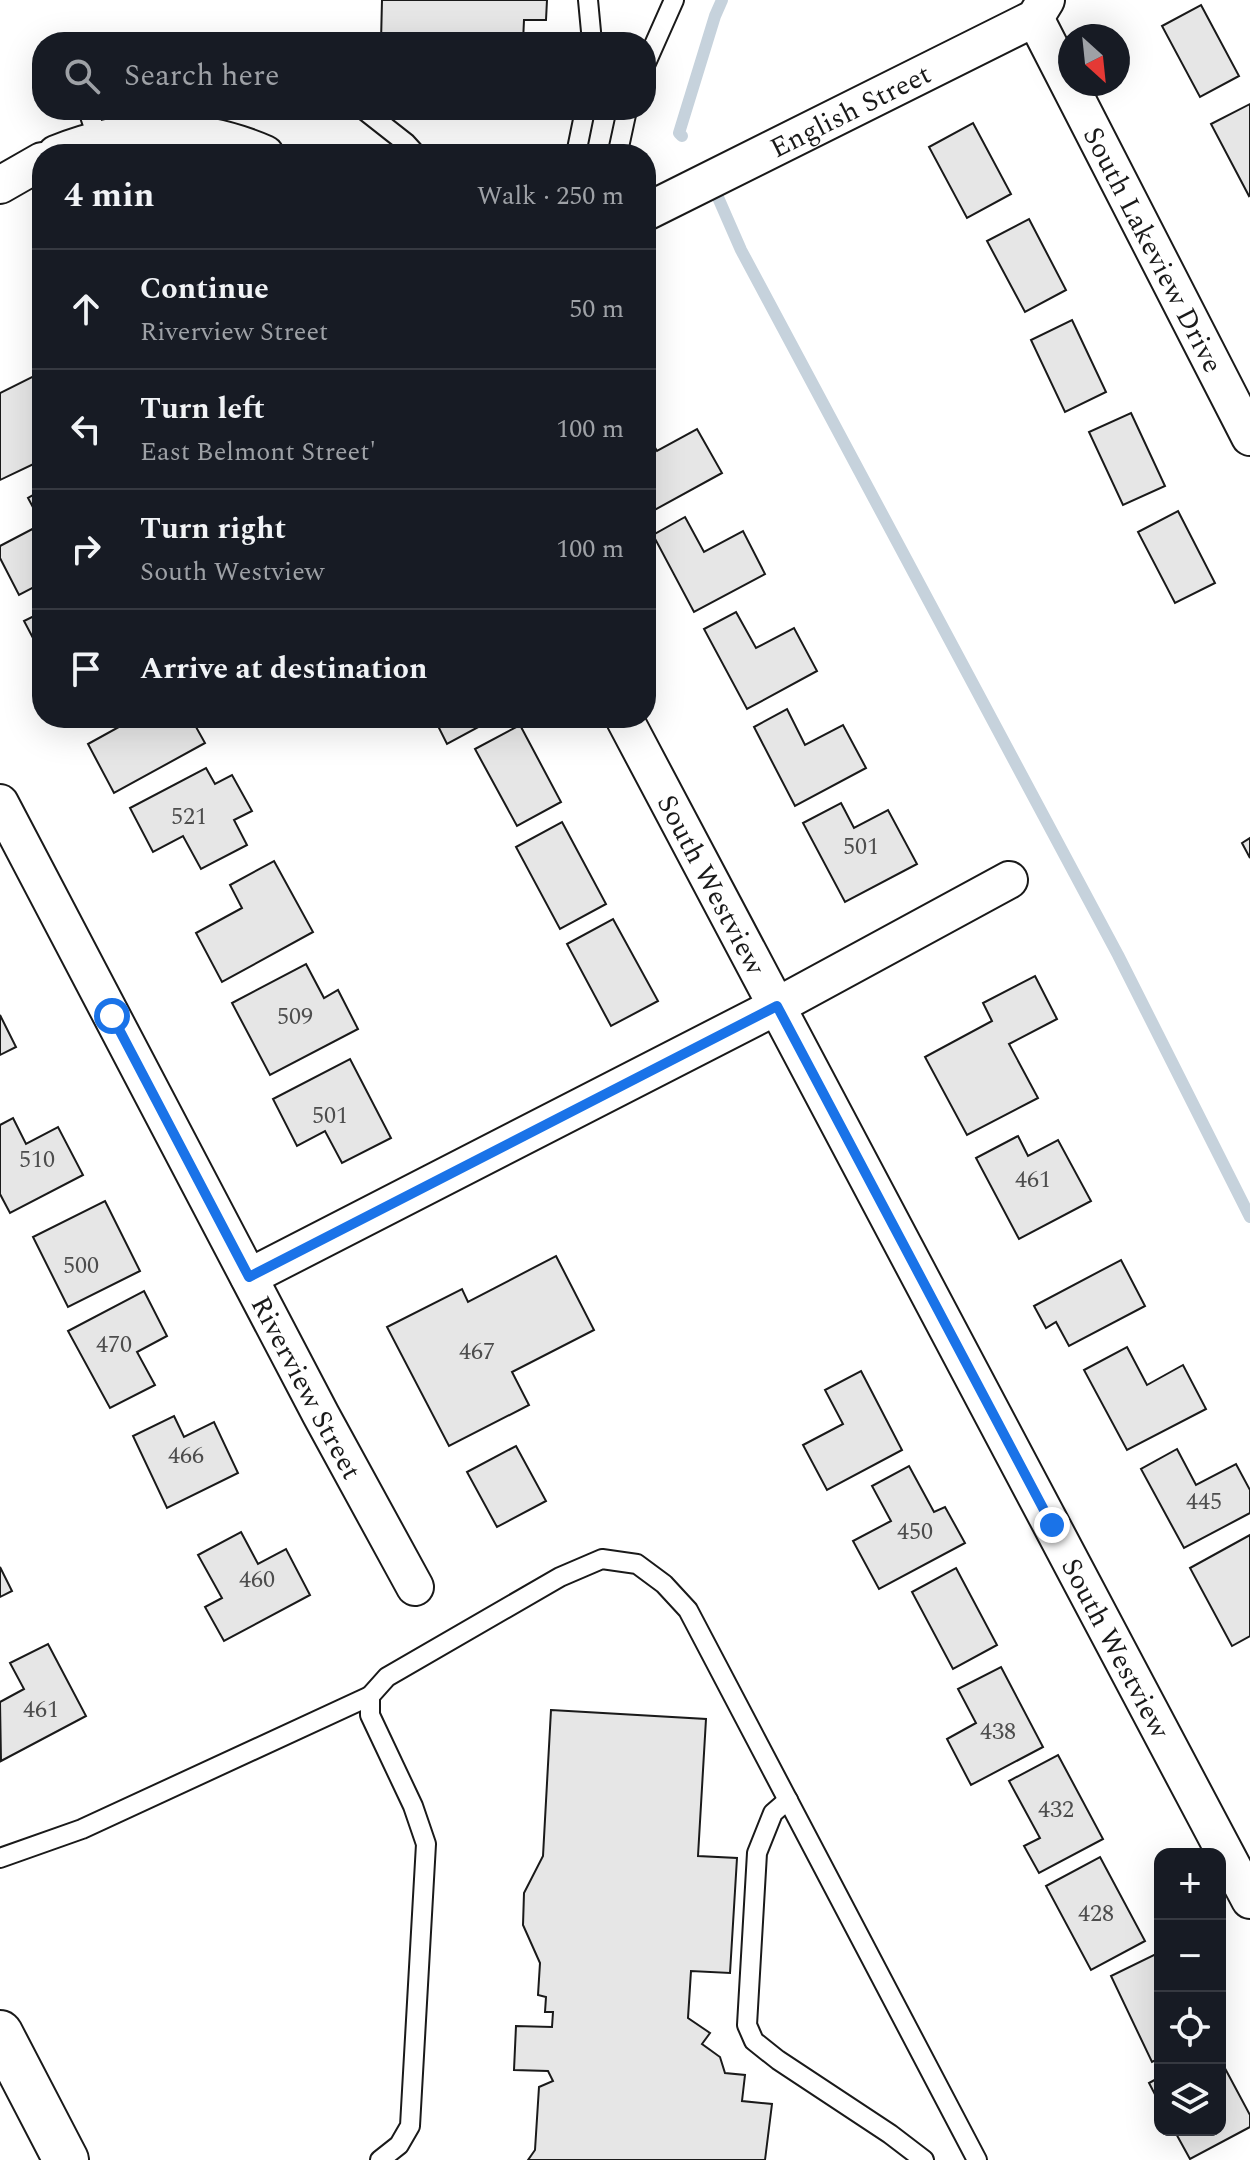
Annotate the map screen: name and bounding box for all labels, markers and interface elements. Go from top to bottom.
north arrow [1058,24,1130,96]
search box [32,32,656,120]
text: Search here [124,53,280,99]
street label: English Street [763,53,939,170]
icon: search [60,54,104,98]
street label: South Lakeview Drive [1071,119,1234,381]
text: 4 min [64,170,154,222]
text: Walk · 250 m [477,176,624,216]
text: Continue [140,266,269,312]
icon: ahead [64,287,108,331]
text: 50 m [569,289,624,329]
text: Riverview Street [140,312,328,352]
text: Turn left [140,386,265,432]
icon: left [64,407,108,451]
text: 100 m [556,409,624,449]
text: East Belmont Street' [140,432,376,472]
text: Turn right [140,506,286,552]
icon: right [64,527,108,571]
text: 100 m [556,529,624,569]
text: South Westview [140,552,324,592]
text: Arrive at destination [140,646,427,692]
icon: arrive [64,647,108,691]
street label: South Westview [645,787,777,983]
house number: 521 [171,799,207,835]
house number: 501 [843,829,879,865]
route start [94,998,130,1034]
house number: 509 [277,999,313,1035]
house number: 501 [312,1098,348,1134]
house number: 510 [19,1142,55,1178]
house number: 461 [1015,1162,1051,1198]
house number: 500 [63,1248,99,1284]
street label: Riverview Street [239,1288,372,1488]
house number: 470 [96,1327,132,1363]
house number: 467 [459,1334,495,1370]
house number: 466 [168,1438,204,1474]
house number: 445 [1186,1484,1222,1520]
route end [1034,1507,1070,1543]
house number: 450 [897,1514,933,1550]
street label: South Westview [1050,1551,1181,1747]
house number: 460 [239,1562,275,1598]
house number: 461 [23,1692,59,1728]
house number: 438 [980,1714,1016,1750]
house number: 432 [1038,1792,1074,1828]
map controls [1154,1848,1226,2136]
button: + [1154,1848,1226,1920]
house number: 428 [1078,1896,1114,1932]
button: − [1154,1920,1226,1992]
button: locate [1154,1992,1226,2064]
button: layers [1154,2064,1226,2136]

